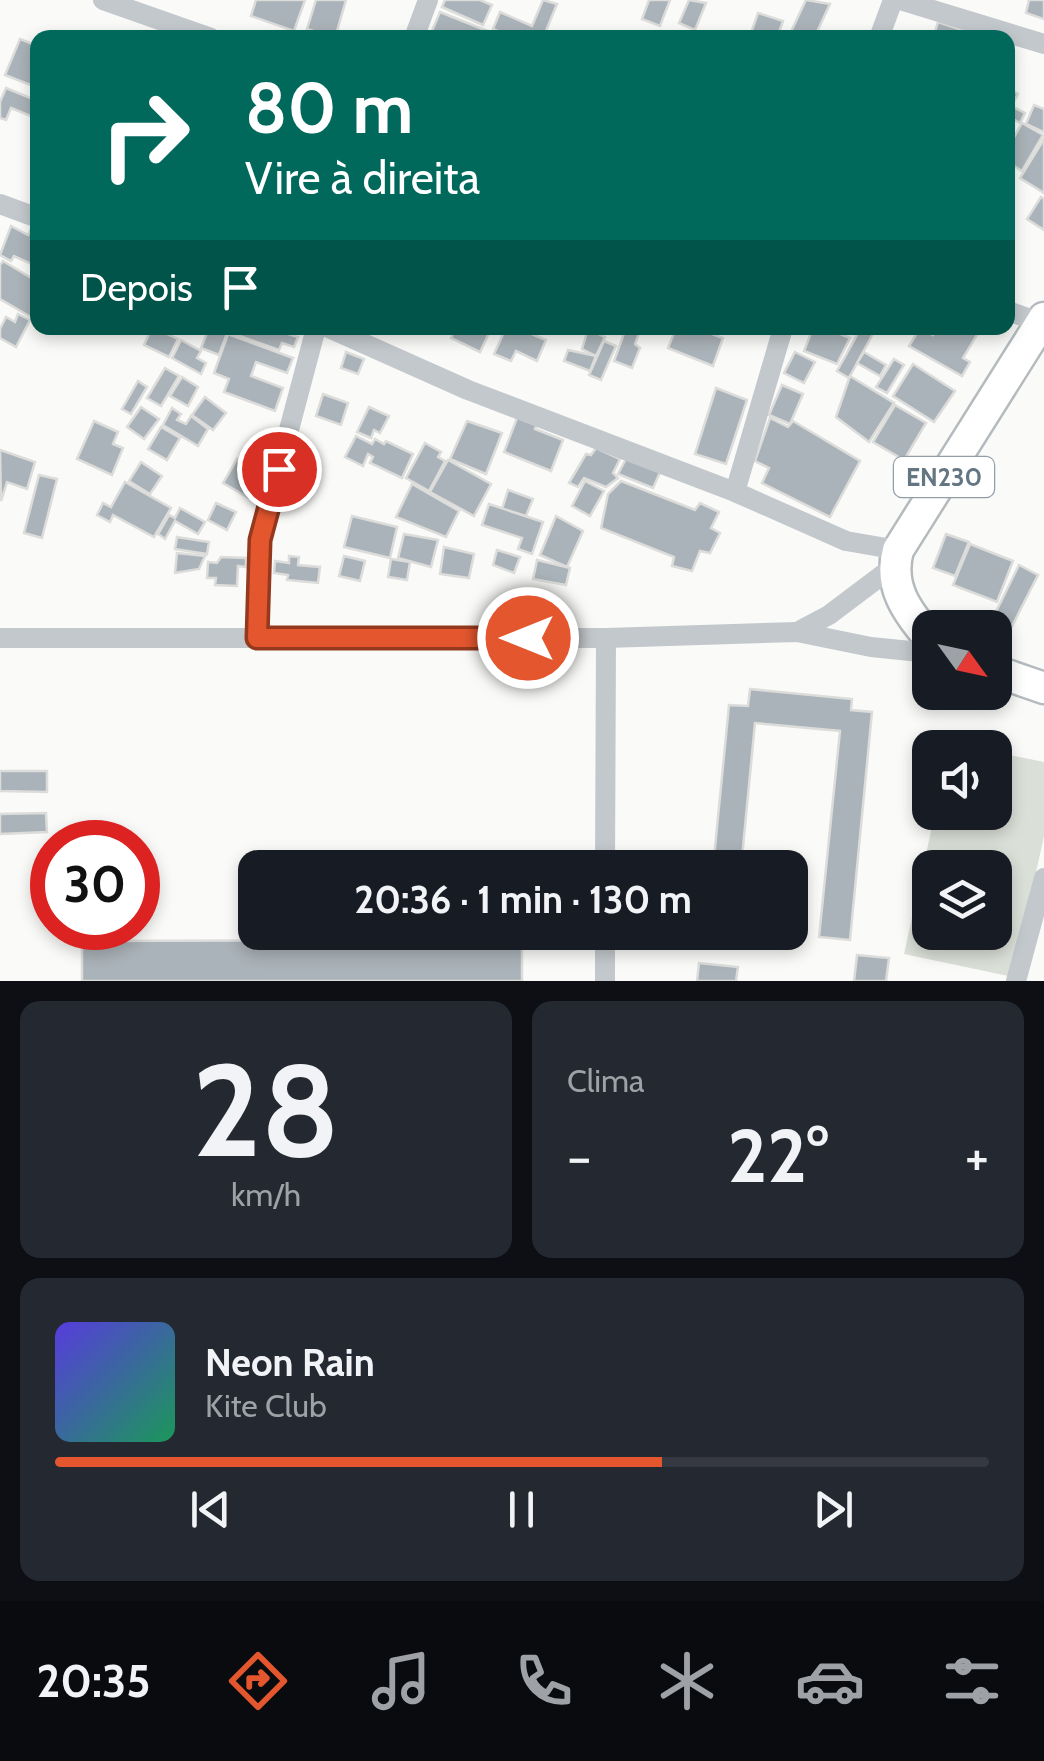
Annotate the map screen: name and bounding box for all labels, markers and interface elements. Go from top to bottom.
text: 80 m [245,65,413,151]
icon: right [80,70,210,200]
text: Vire à direita [245,151,480,205]
icon: arrive [213,260,268,315]
text: Depois [80,264,193,311]
pin [237,427,322,512]
icon: arrive [252,442,307,497]
road number: EN230 [894,457,994,497]
position arrow [476,586,580,690]
north arrow [912,610,1012,710]
map controls [912,610,1012,950]
button: sound [912,730,1012,830]
speed limit sign: 30 [30,820,160,950]
button: layers [912,850,1012,950]
text: 20:36 · 1 min · 130 m [354,876,692,923]
text: 28 [192,1031,340,1189]
text: Clima [567,1061,644,1100]
text: 22° [727,1110,829,1201]
text: − [567,1123,591,1190]
text: + [965,1123,989,1190]
text: km/h [231,1175,301,1214]
text: Neon Rain [205,1339,375,1386]
text: Kite Club [205,1386,327,1425]
icon: previous [183,1482,238,1537]
icon: pause [494,1482,549,1537]
icon: next [806,1482,861,1537]
icon: directions [223,1646,293,1716]
icon: music [366,1646,436,1716]
icon: phone [509,1646,579,1716]
icon: climate [652,1646,722,1716]
icon: car [795,1646,865,1716]
icon: filters [937,1646,1007,1716]
text: 20:35 [36,1654,150,1708]

